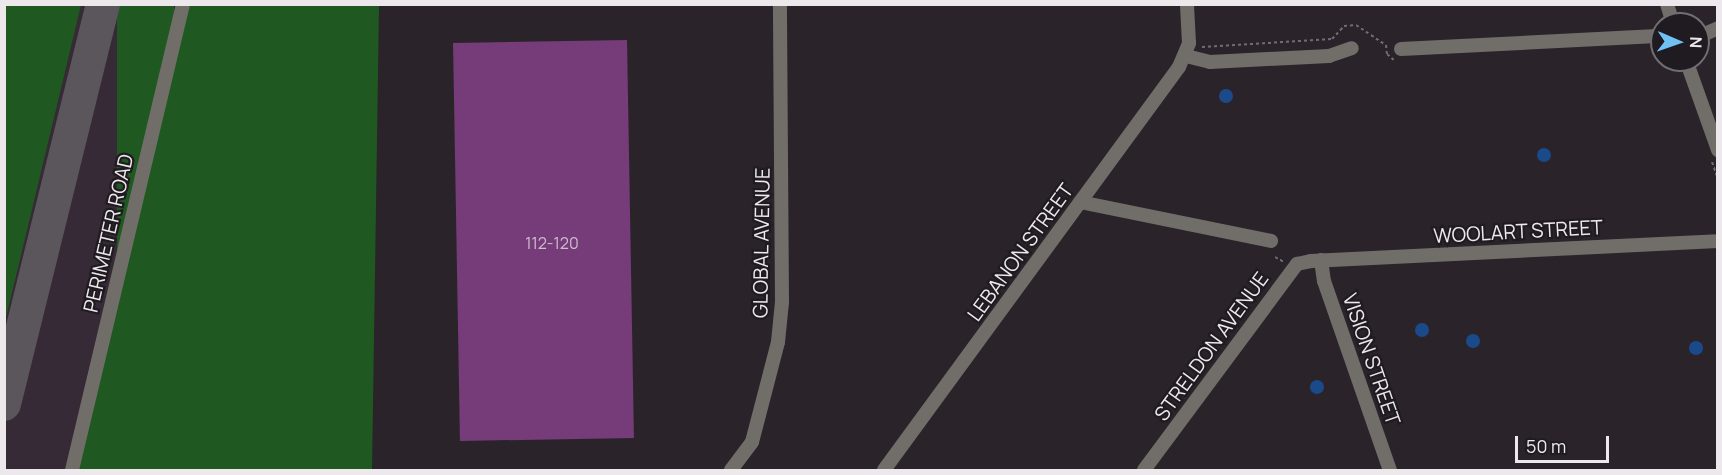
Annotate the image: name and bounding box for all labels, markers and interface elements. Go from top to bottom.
north arrow [1650,12,1710,72]
text: N [1685,36,1707,49]
street label: PERIMETER ROAD [78,152,138,314]
street label: GLOBAL AVENUE [748,167,774,319]
street label: LEBANON STREET [962,179,1078,325]
street label: WOOLART STREET [1432,215,1604,247]
house number: 112-120 [525,233,579,253]
street label: STRELDON AVENUE [1149,267,1273,425]
street label: VISION STREET [1338,290,1406,428]
scale bar [1518,424,1612,462]
text: 50 m [1526,434,1566,458]

